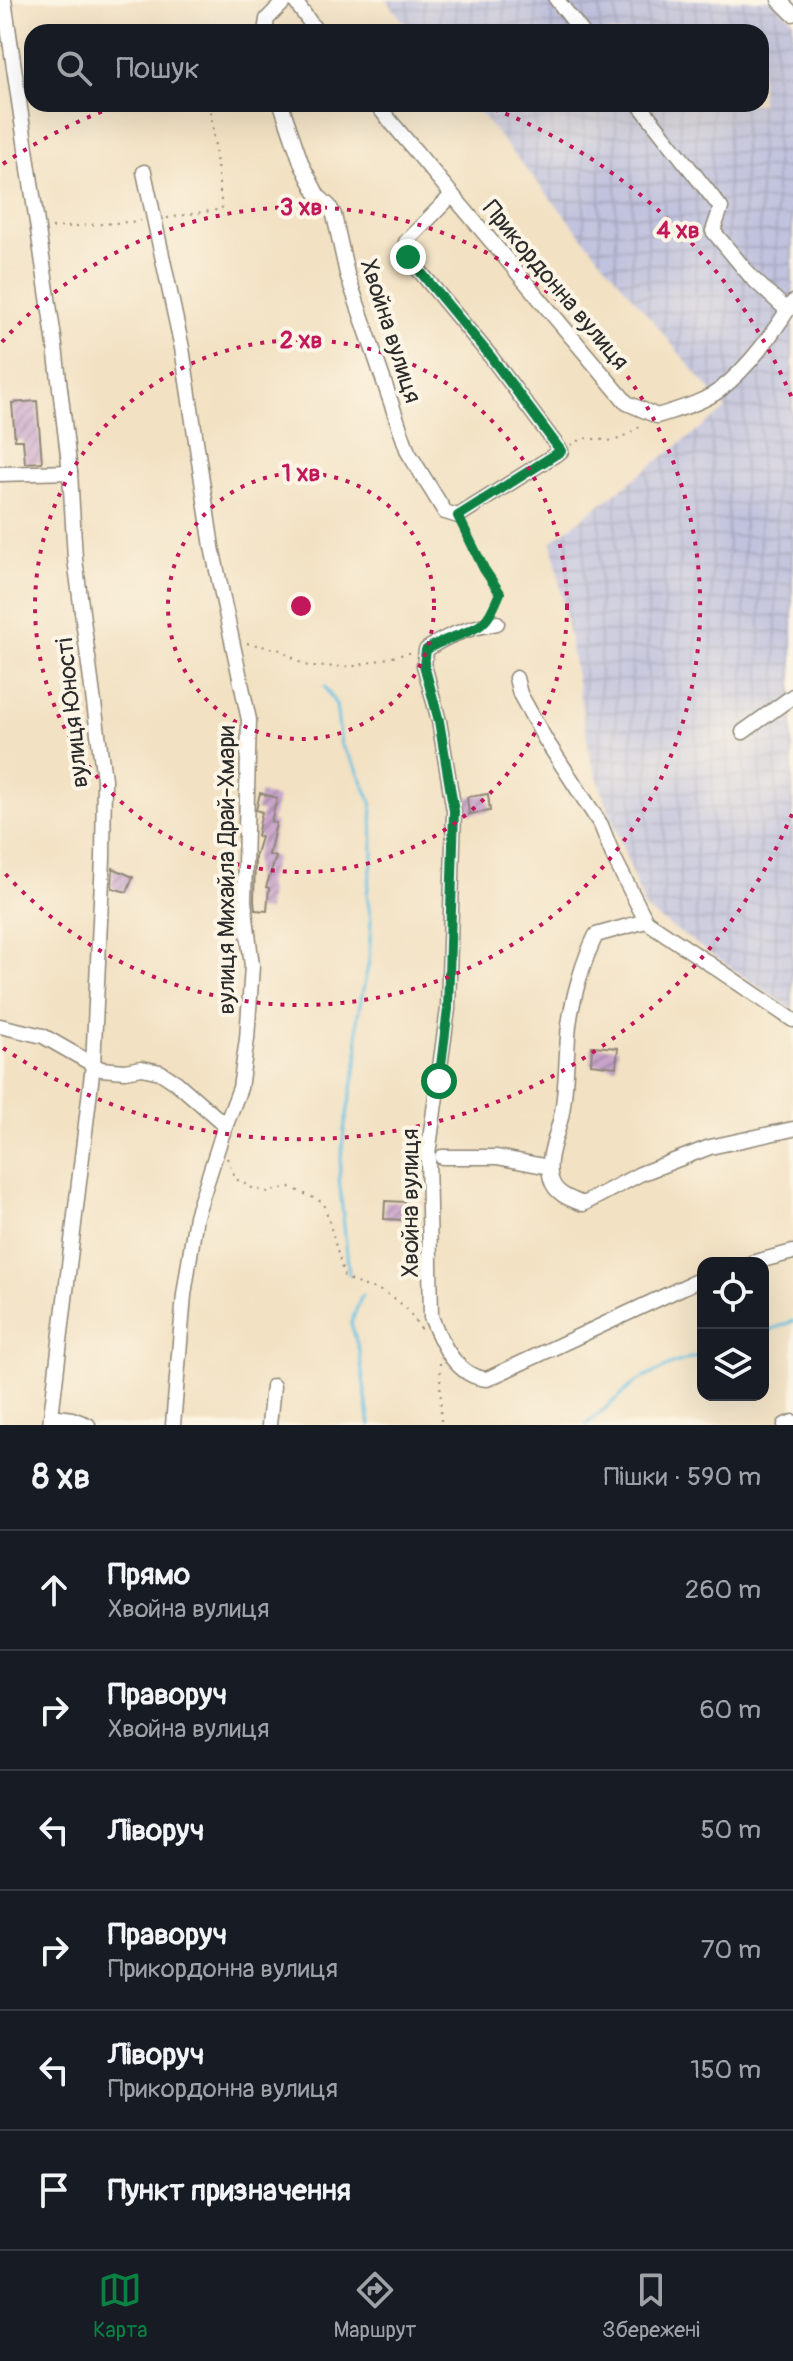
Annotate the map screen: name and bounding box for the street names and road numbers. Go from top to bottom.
street label: Прикордонна вулиця [476,195,635,376]
street label: Хвойна вулиця [354,256,427,407]
street label: вулиця Юності [50,637,95,789]
street label: вулиця Михайла Драй-Хмари [212,725,241,1015]
street label: Хвойна вулиця [396,1128,425,1278]

